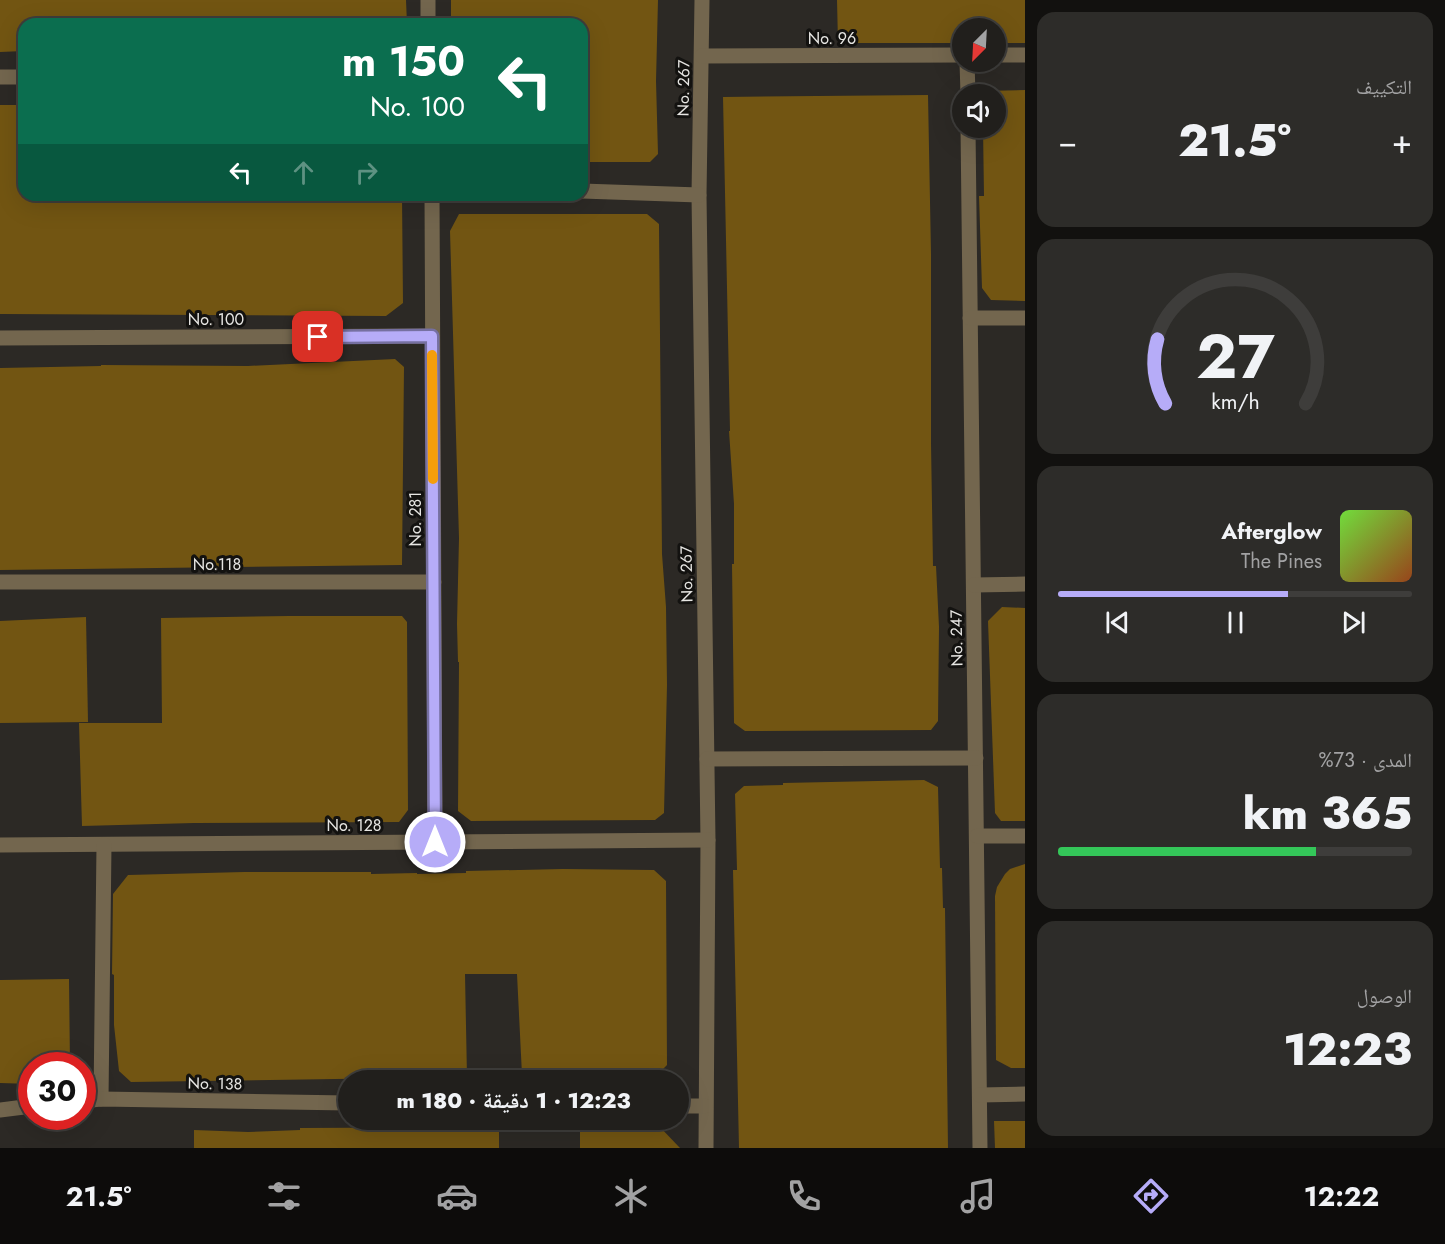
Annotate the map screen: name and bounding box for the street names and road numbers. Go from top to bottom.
street label: No. 96 [808,27,856,50]
street label: No. 267 [672,59,696,117]
street label: No. 100 [188,308,244,331]
street label: No. 281 [404,492,427,546]
street label: No. 267 [674,545,698,603]
street label: No.118 [193,553,241,576]
street label: No. 247 [944,609,968,667]
street label: No. 128 [327,814,381,837]
street label: No. 138 [187,1072,242,1095]

